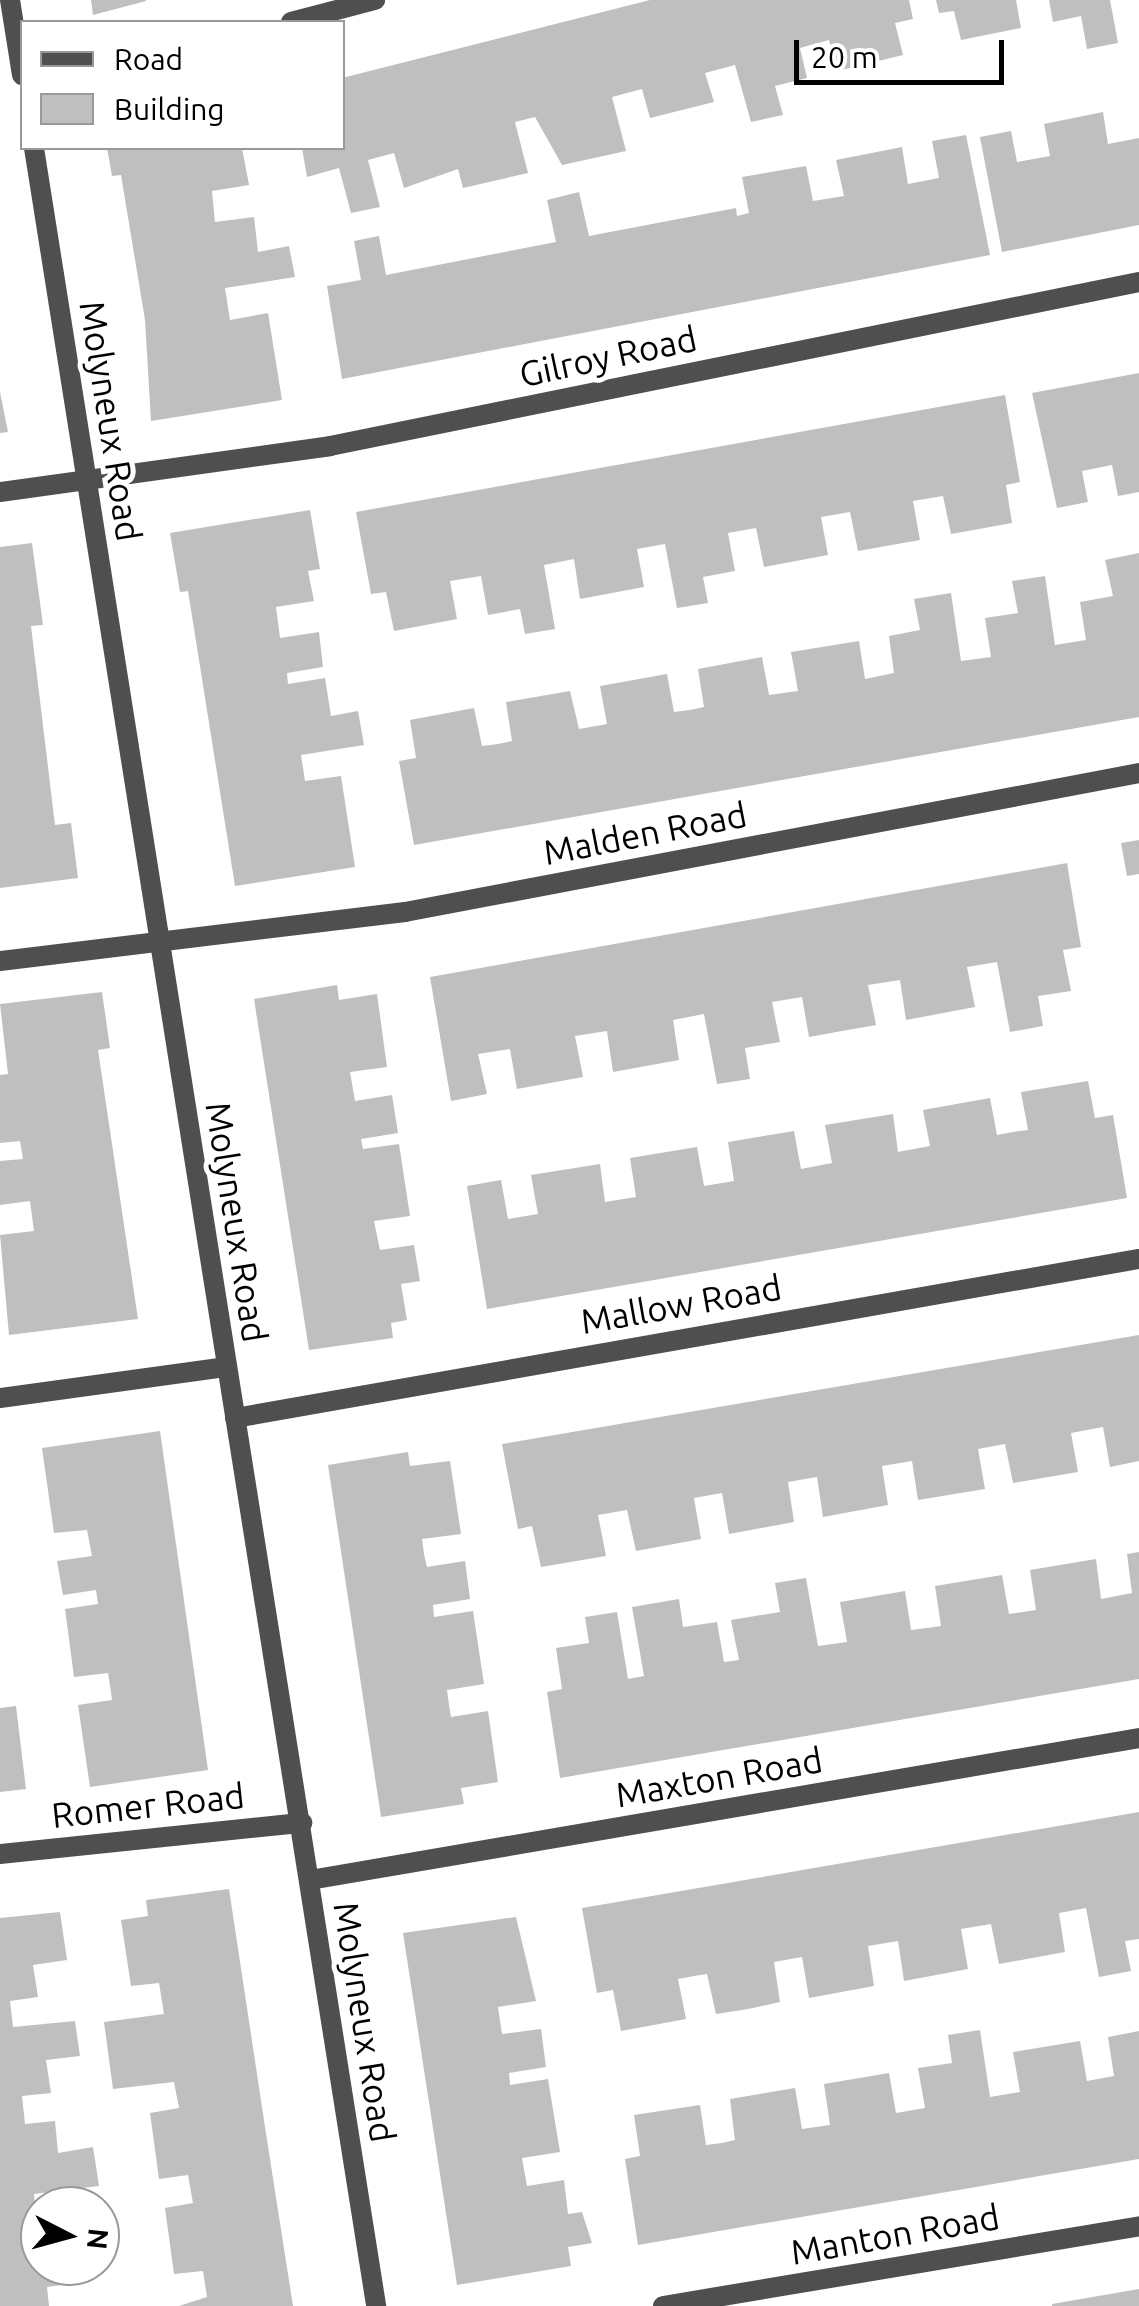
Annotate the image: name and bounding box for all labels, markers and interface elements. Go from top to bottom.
legend [20,20,345,150]
scale bar [799,20,1009,82]
text: 20 m [811,40,878,74]
text: Road [114,42,183,76]
text: Building [114,92,225,126]
street label: Molyneux Road [71,298,151,544]
street label: Gilroy Road [516,317,700,395]
street label: Malden Road [540,793,750,873]
street label: Molyneux Road [197,1099,277,1345]
street label: Mallow Road [577,1266,785,1342]
street label: Maxton Road [612,1738,826,1816]
street label: Romer Road [49,1774,247,1836]
street label: Molyneux Road [325,1899,405,2145]
north arrow [20,2186,120,2286]
street label: Manton Road [787,2195,1003,2273]
text: N [82,2227,115,2251]

